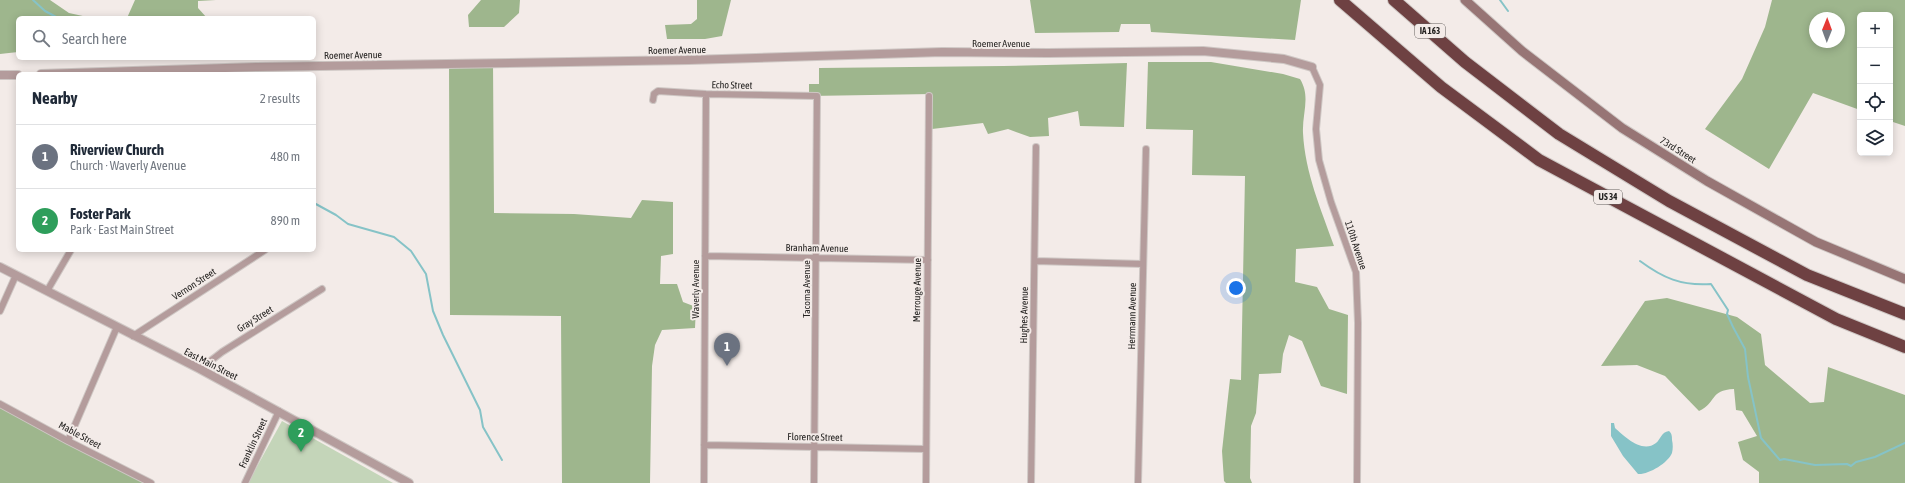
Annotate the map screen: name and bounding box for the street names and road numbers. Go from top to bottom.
road number: IA 163 [1415,24,1445,38]
street label: Roemer Avenue [972,38,1030,49]
street label: Roemer Avenue [648,44,707,56]
street label: Roemer Avenue [324,49,383,61]
street label: Echo Street [711,79,753,91]
street label: 73rd Street [1658,135,1698,165]
road number: US 34 [1594,190,1622,204]
street label: 110th Avenue [1343,219,1369,271]
street label: Branham Avenue [786,242,849,254]
street label: Merrouge Avenue [911,257,923,322]
street label: Waverly Avenue [690,259,701,318]
street label: Tacoma Avenue [801,260,812,318]
street label: Vernon Street [170,266,218,302]
street label: Herrmann Avenue [1126,282,1138,350]
street label: Hughes Avenue [1018,286,1030,344]
street label: Gray Street [235,304,275,334]
street label: East Main Street [182,346,240,382]
street label: Franklin Street [237,416,269,470]
street label: Mable Street [57,419,103,451]
street label: Florence Street [787,431,843,443]

